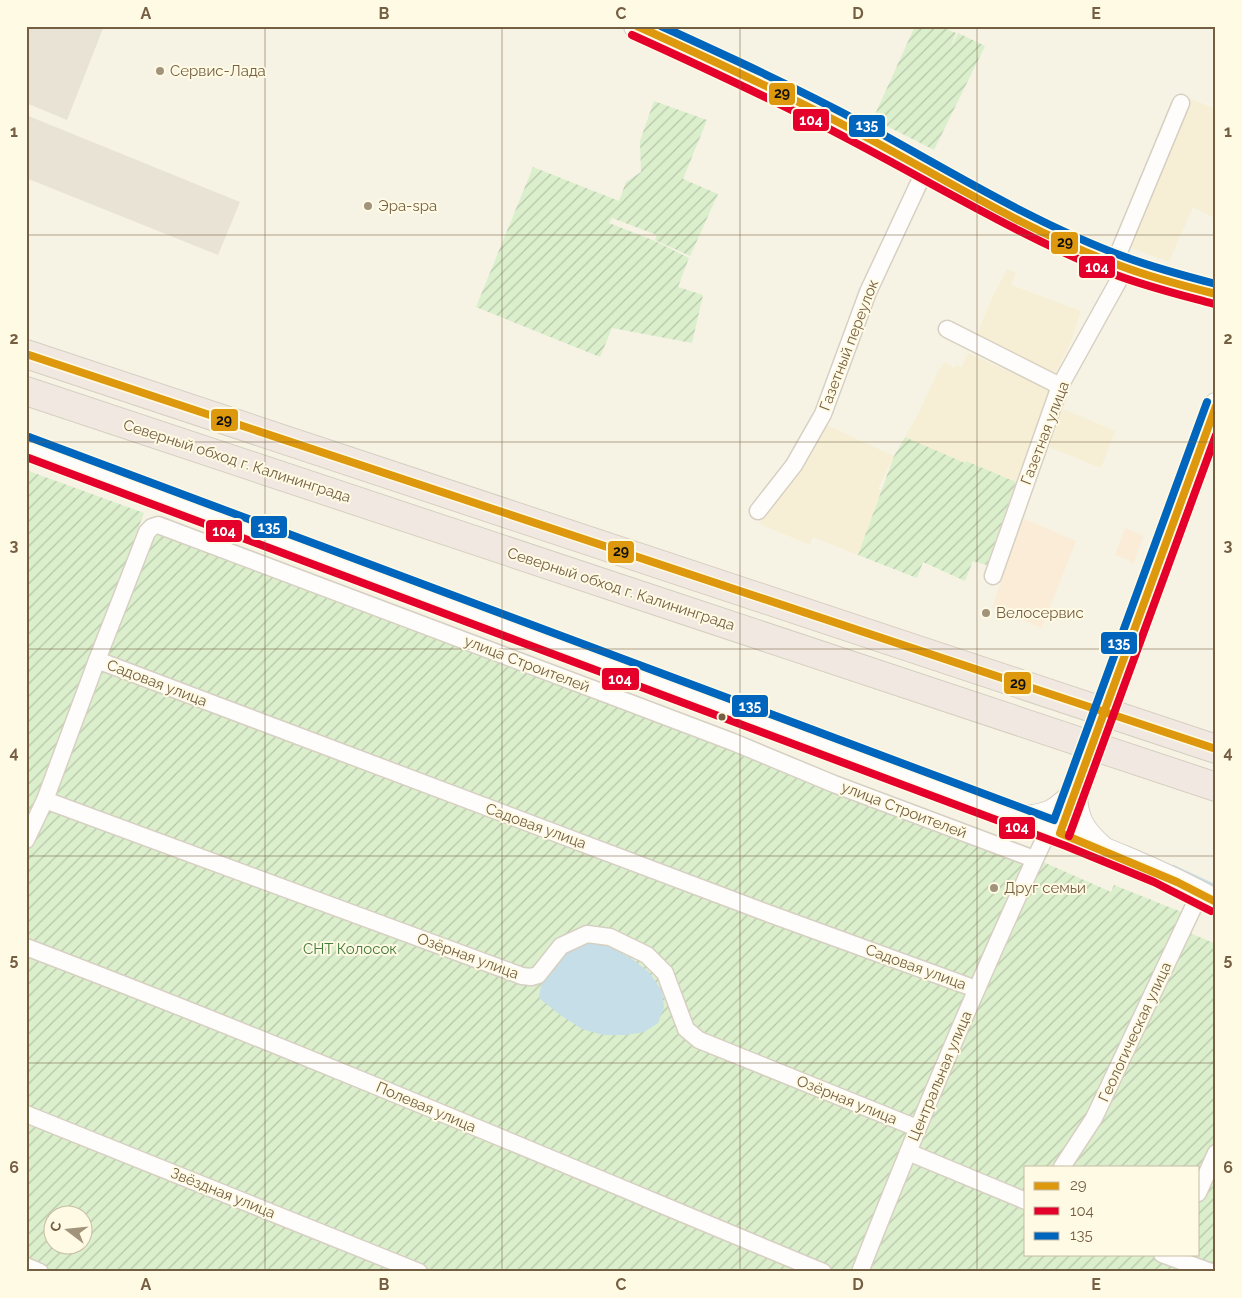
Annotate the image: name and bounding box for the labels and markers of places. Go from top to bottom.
place label: Сервис-Лада [170,62,266,80]
marker: Сервис-Лада [154,65,166,77]
place label: Эра-spa [378,197,437,215]
marker: Эра-spa [362,200,374,212]
place label: Велосервис [996,604,1084,622]
marker: Велосервис [980,607,992,619]
unlabelled marker [717,712,727,722]
place label: Друг семьи [1004,879,1086,897]
marker: Друг семьи [988,882,1000,894]

